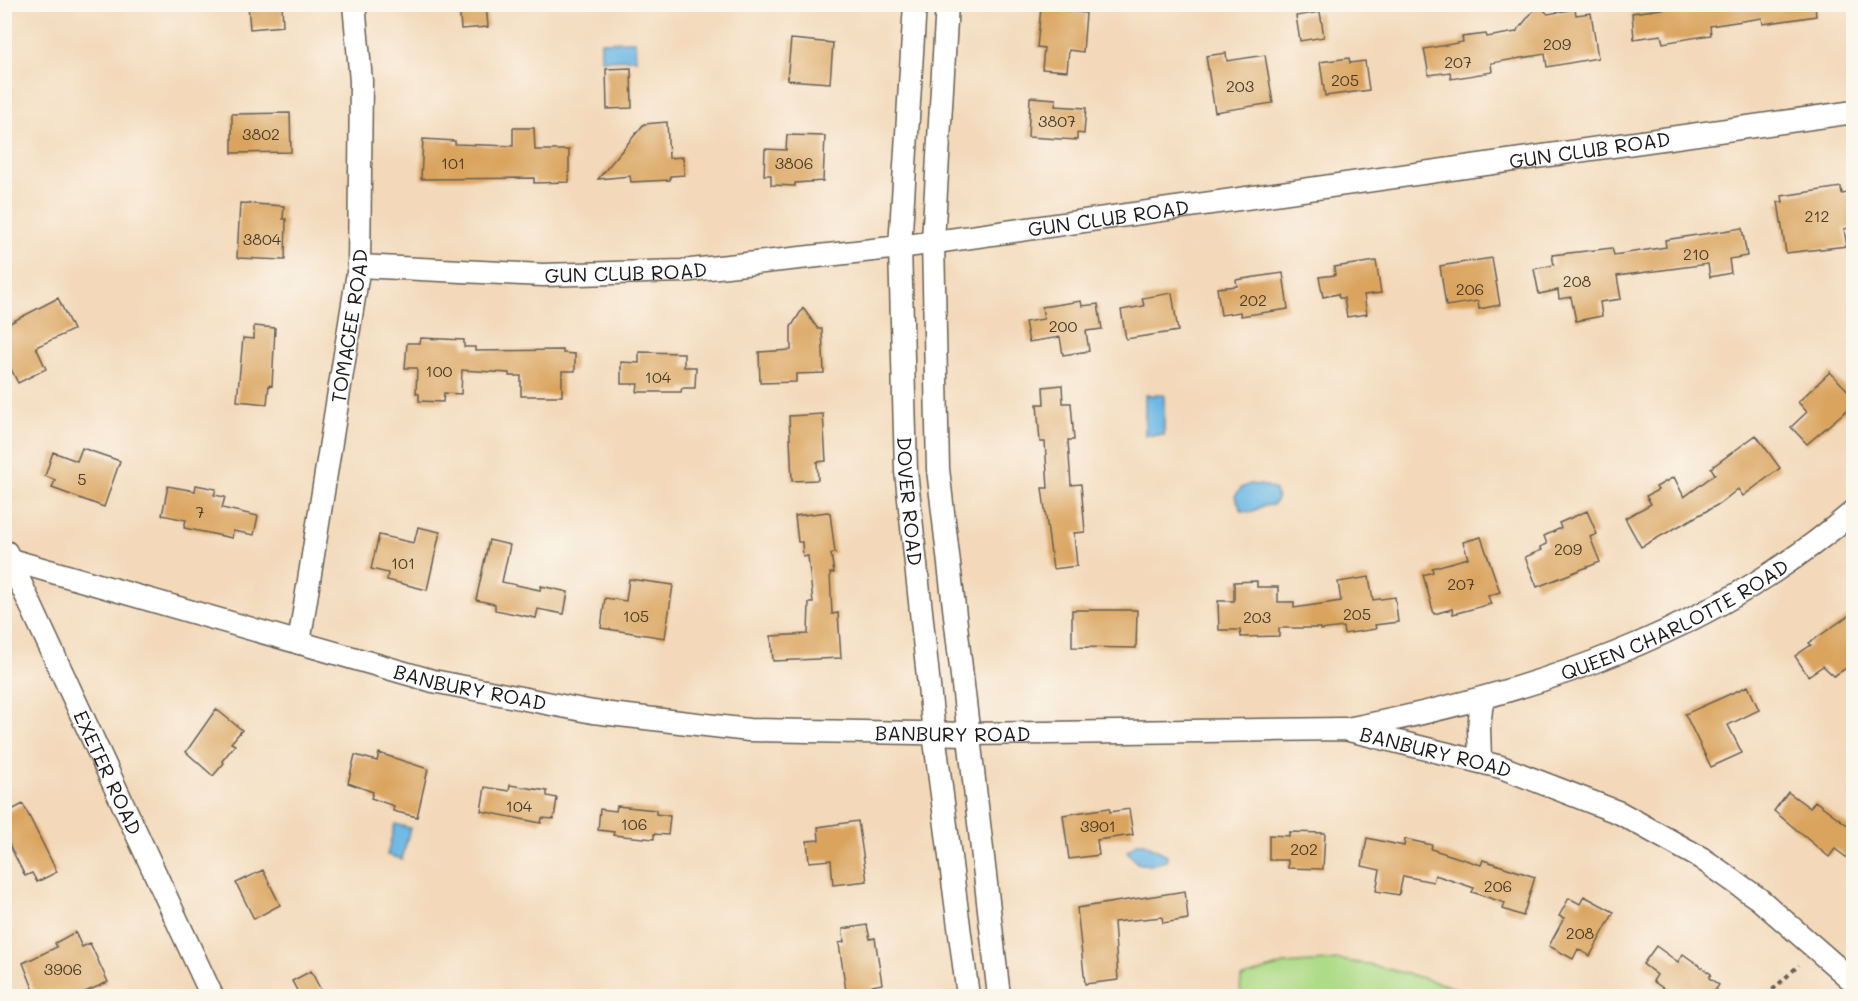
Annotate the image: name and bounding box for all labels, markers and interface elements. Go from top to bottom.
house number: 209 [1543,33,1571,54]
house number: 207 [1444,51,1472,72]
house number: 205 [1331,69,1359,90]
house number: 203 [1226,75,1254,96]
house number: 3807 [1038,110,1076,131]
house number: 3802 [242,123,280,144]
street label: GUN CLUB ROAD [1507,125,1672,174]
house number: 101 [441,152,465,173]
house number: 3806 [775,152,813,173]
street label: GUN CLUB ROAD [1026,193,1191,242]
house number: 212 [1805,205,1829,226]
house number: 3804 [243,228,282,249]
house number: 210 [1683,243,1709,264]
street label: TOMACEE ROAD [324,249,372,405]
street label: GUN CLUB ROAD [544,255,708,288]
house number: 208 [1563,270,1592,291]
house number: 206 [1456,278,1484,299]
house number: 202 [1239,289,1267,310]
house number: 200 [1049,315,1077,336]
house number: 100 [426,360,453,381]
house number: 104 [645,366,672,387]
street label: DOVER ROAD [892,436,929,567]
house number: 5 [77,468,87,489]
house number: 7 [196,501,205,522]
house number: 209 [1554,538,1582,559]
house number: 101 [391,552,415,573]
street label: QUEEN CHARLOTTE ROAD [1557,553,1793,686]
house number: 207 [1447,573,1475,594]
house number: 205 [1343,603,1371,624]
house number: 105 [623,605,649,626]
house number: 203 [1243,606,1271,627]
street label: BANBURY ROAD [391,657,549,716]
street label: EXETER ROAD [68,706,148,839]
street label: BANBURY ROAD [875,719,1031,747]
street label: BANBURY ROAD [1357,720,1516,783]
house number: 104 [506,795,533,816]
house number: 106 [621,813,647,834]
house number: 3901 [1080,815,1116,836]
house number: 202 [1290,838,1318,859]
house number: 206 [1484,875,1512,896]
house number: 208 [1566,922,1595,943]
house number: 3906 [44,958,82,979]

